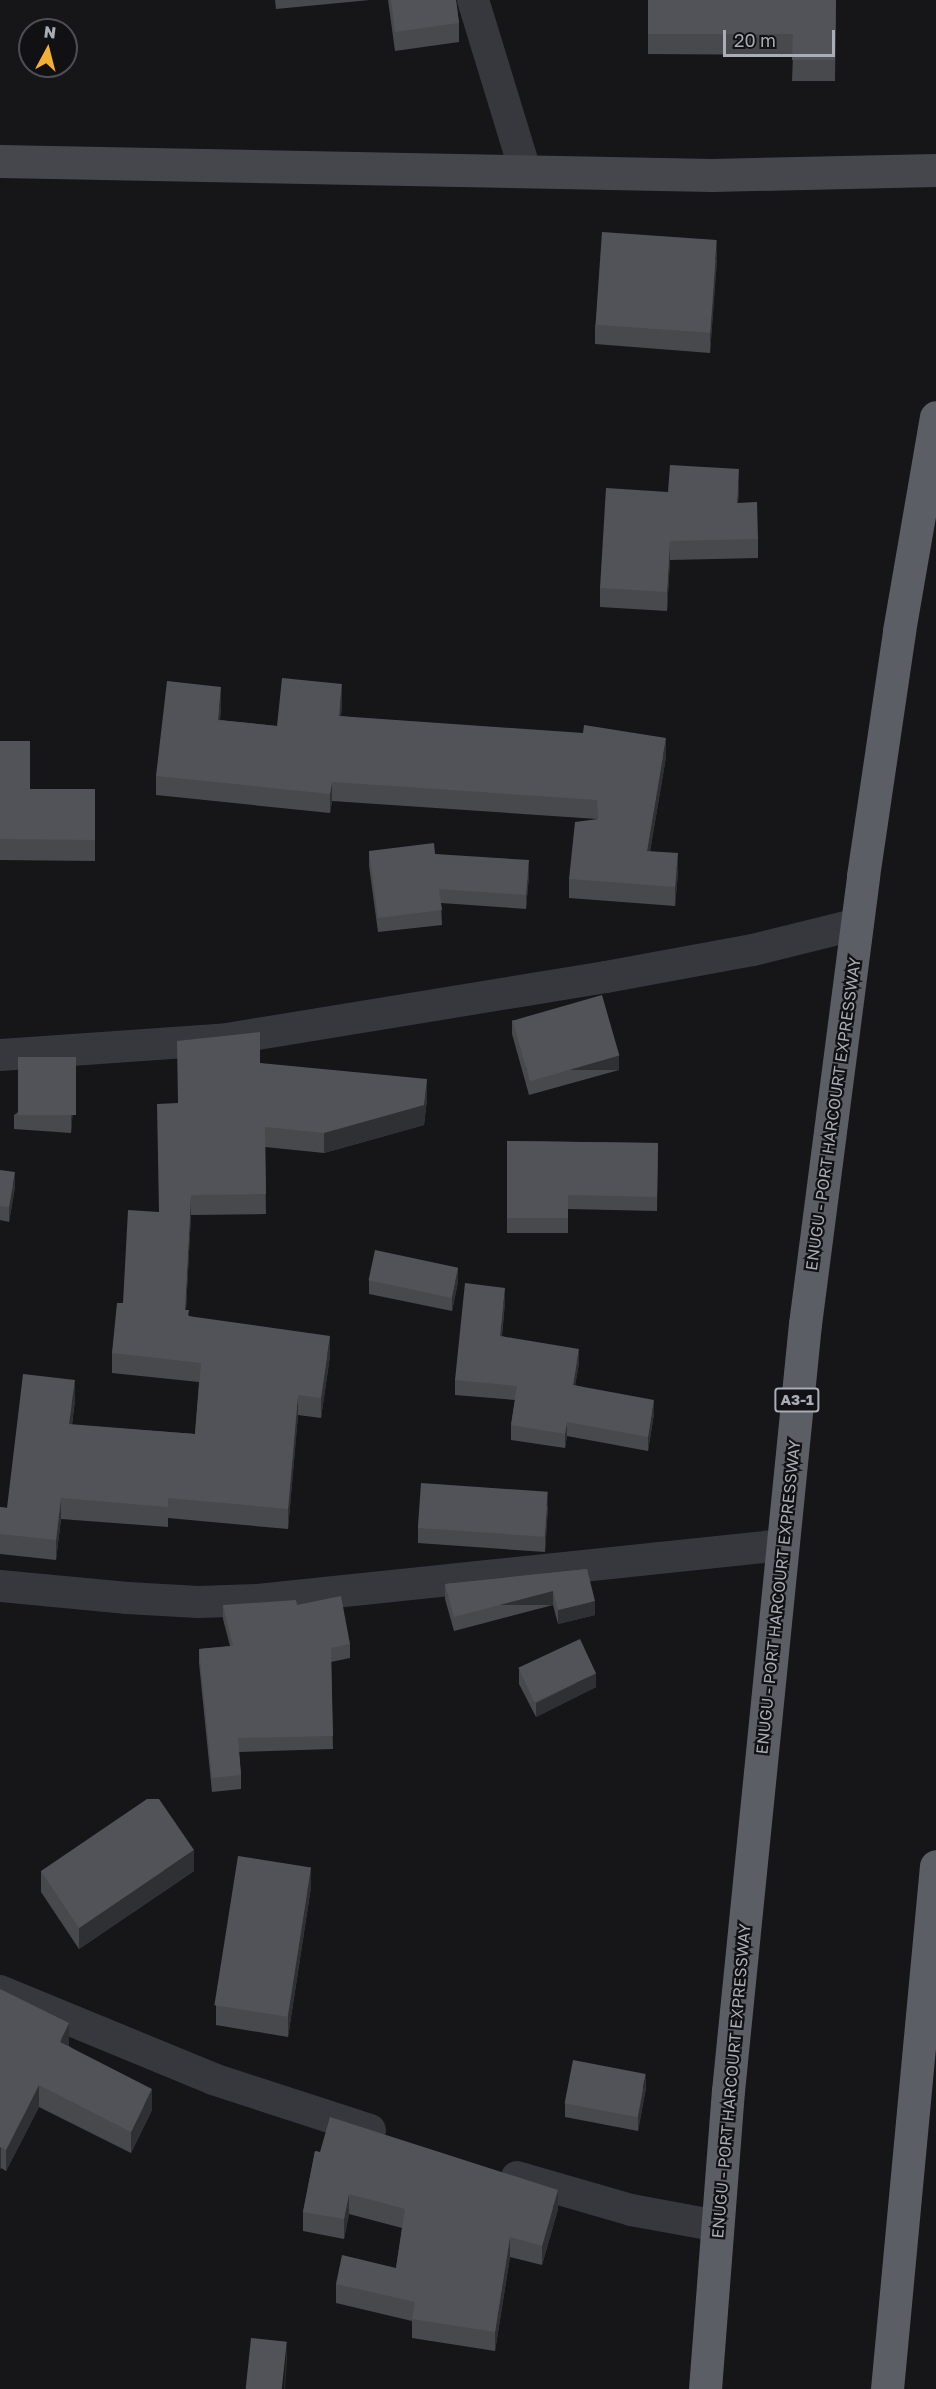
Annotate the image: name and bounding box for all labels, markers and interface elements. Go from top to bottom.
north arrow [18,18,78,78]
scale bar [726,18,838,56]
text: N [43,21,57,43]
text: 20 m [734,29,776,51]
street label: ENUGU - PORT HARCOURT EXPRESSWAY [802,956,864,1272]
road number: A3-1 [773,1388,821,1412]
street label: ENUGU - PORT HARCOURT EXPRESSWAY [752,1439,804,1755]
street label: ENUGU - PORT HARCOURT EXPRESSWAY [708,1923,754,2239]

